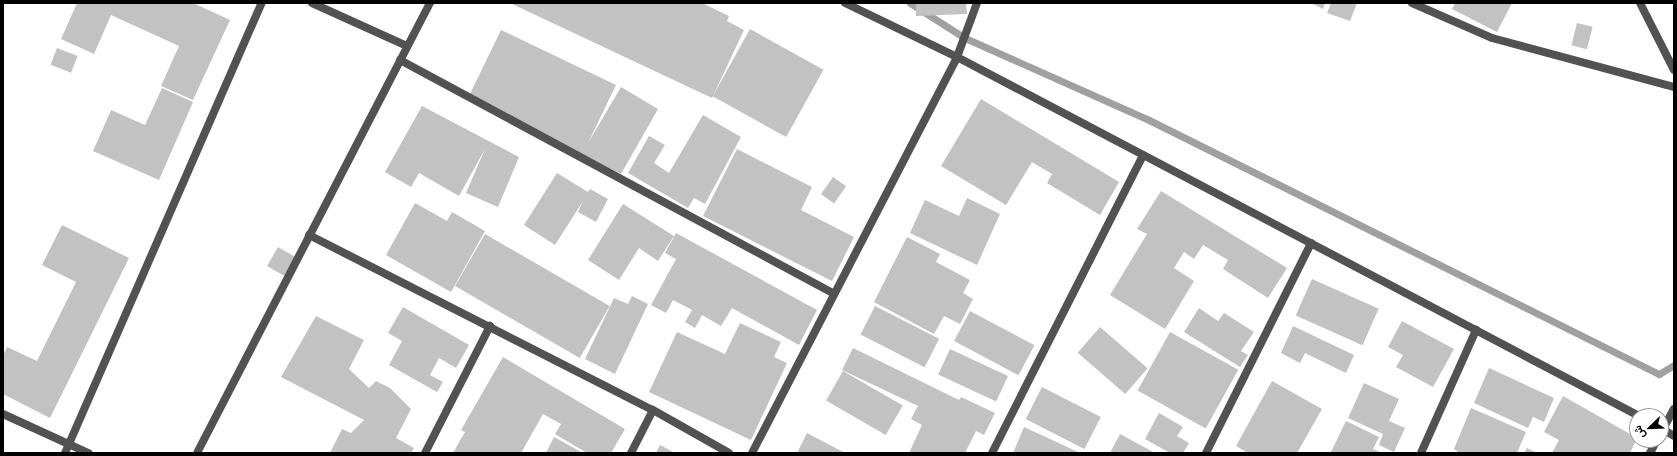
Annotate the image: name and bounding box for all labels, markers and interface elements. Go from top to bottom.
north arrow [1629,408,1669,448]
text: ش [1631,424,1647,441]

